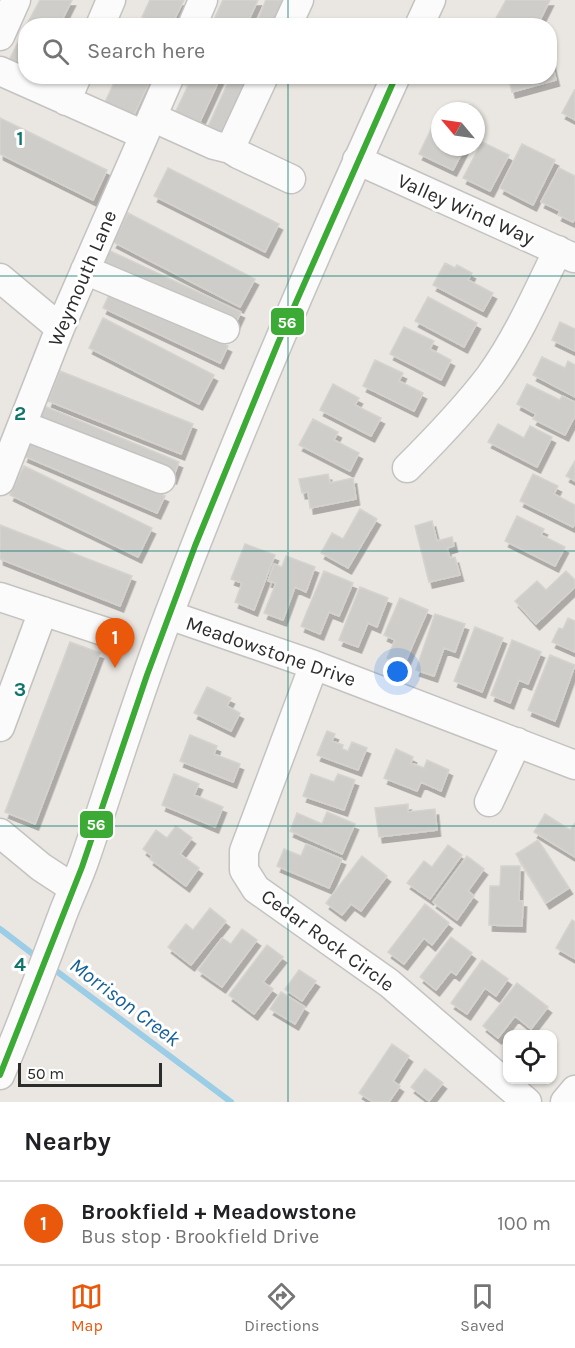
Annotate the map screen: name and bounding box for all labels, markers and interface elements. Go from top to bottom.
search box [18,18,557,84]
icon: search [39,35,72,68]
text: Search here [87,38,205,64]
north arrow [431,102,485,156]
text: 1 [16,127,24,150]
street label: Valley Wind Way [394,169,538,250]
street label: Weymouth Lane [43,207,121,350]
line badge: 56 [270,307,305,336]
text: 56 [277,313,297,332]
text: 2 [14,402,26,425]
street label: Meadowstone Drive [183,612,359,691]
pin: 1 [96,618,134,668]
your location [383,657,412,686]
text: 3 [14,678,26,701]
line badge: 56 [79,810,114,839]
text: 56 [86,815,106,834]
street label: Cedar Rock Circle [257,885,399,996]
text: 4 [14,953,26,976]
water label: Morrison Creek [65,953,185,1051]
map controls [503,1030,557,1084]
button: locate [503,1030,557,1084]
scale bar [18,1060,162,1088]
text: 50 m [27,1064,64,1083]
text: Nearby [24,1126,111,1157]
text: Brookfield + Meadowstone [81,1199,356,1225]
text: 1 [40,1212,47,1235]
text: 100 m [497,1212,551,1235]
text: Bus stop · Brookfield Drive [81,1225,319,1248]
tab: Map [70,1280,103,1335]
tab: Directions [244,1280,319,1335]
tab: Saved [460,1280,505,1335]

